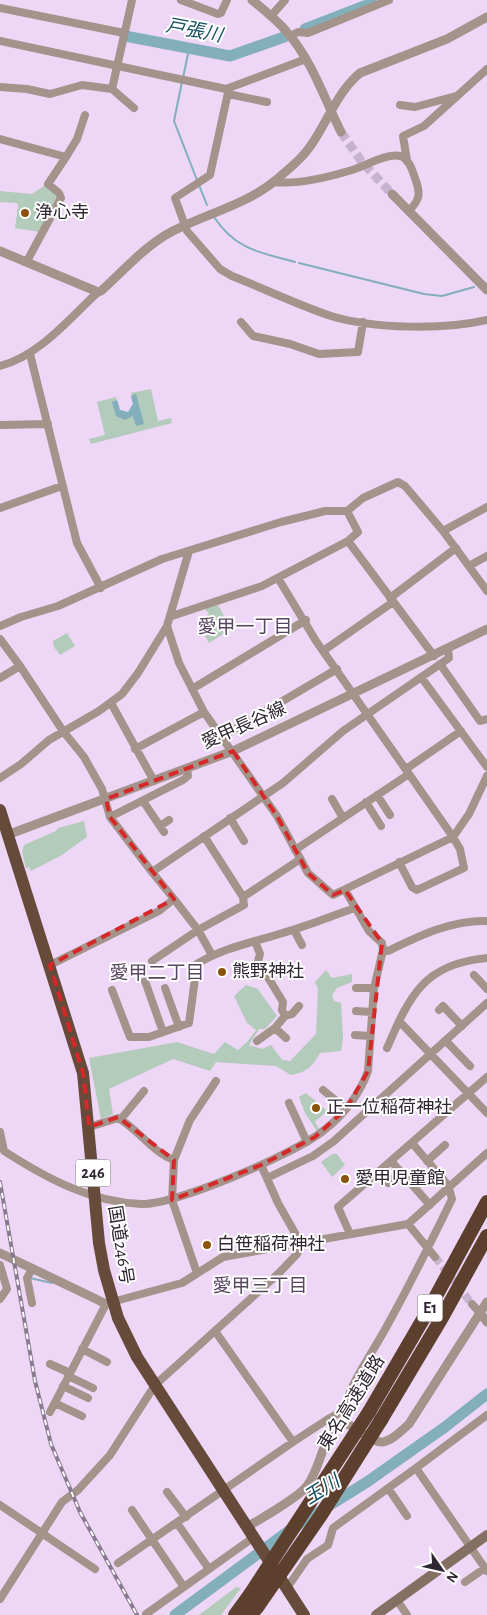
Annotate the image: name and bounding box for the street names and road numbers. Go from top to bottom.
street label: 愛甲長谷線 [198,698,289,753]
road number: 246 [76,1160,110,1186]
street label: 国道246号 [105,1204,137,1286]
road number: E1 [418,1295,442,1322]
street label: 東名高速道路 [314,1351,388,1454]

